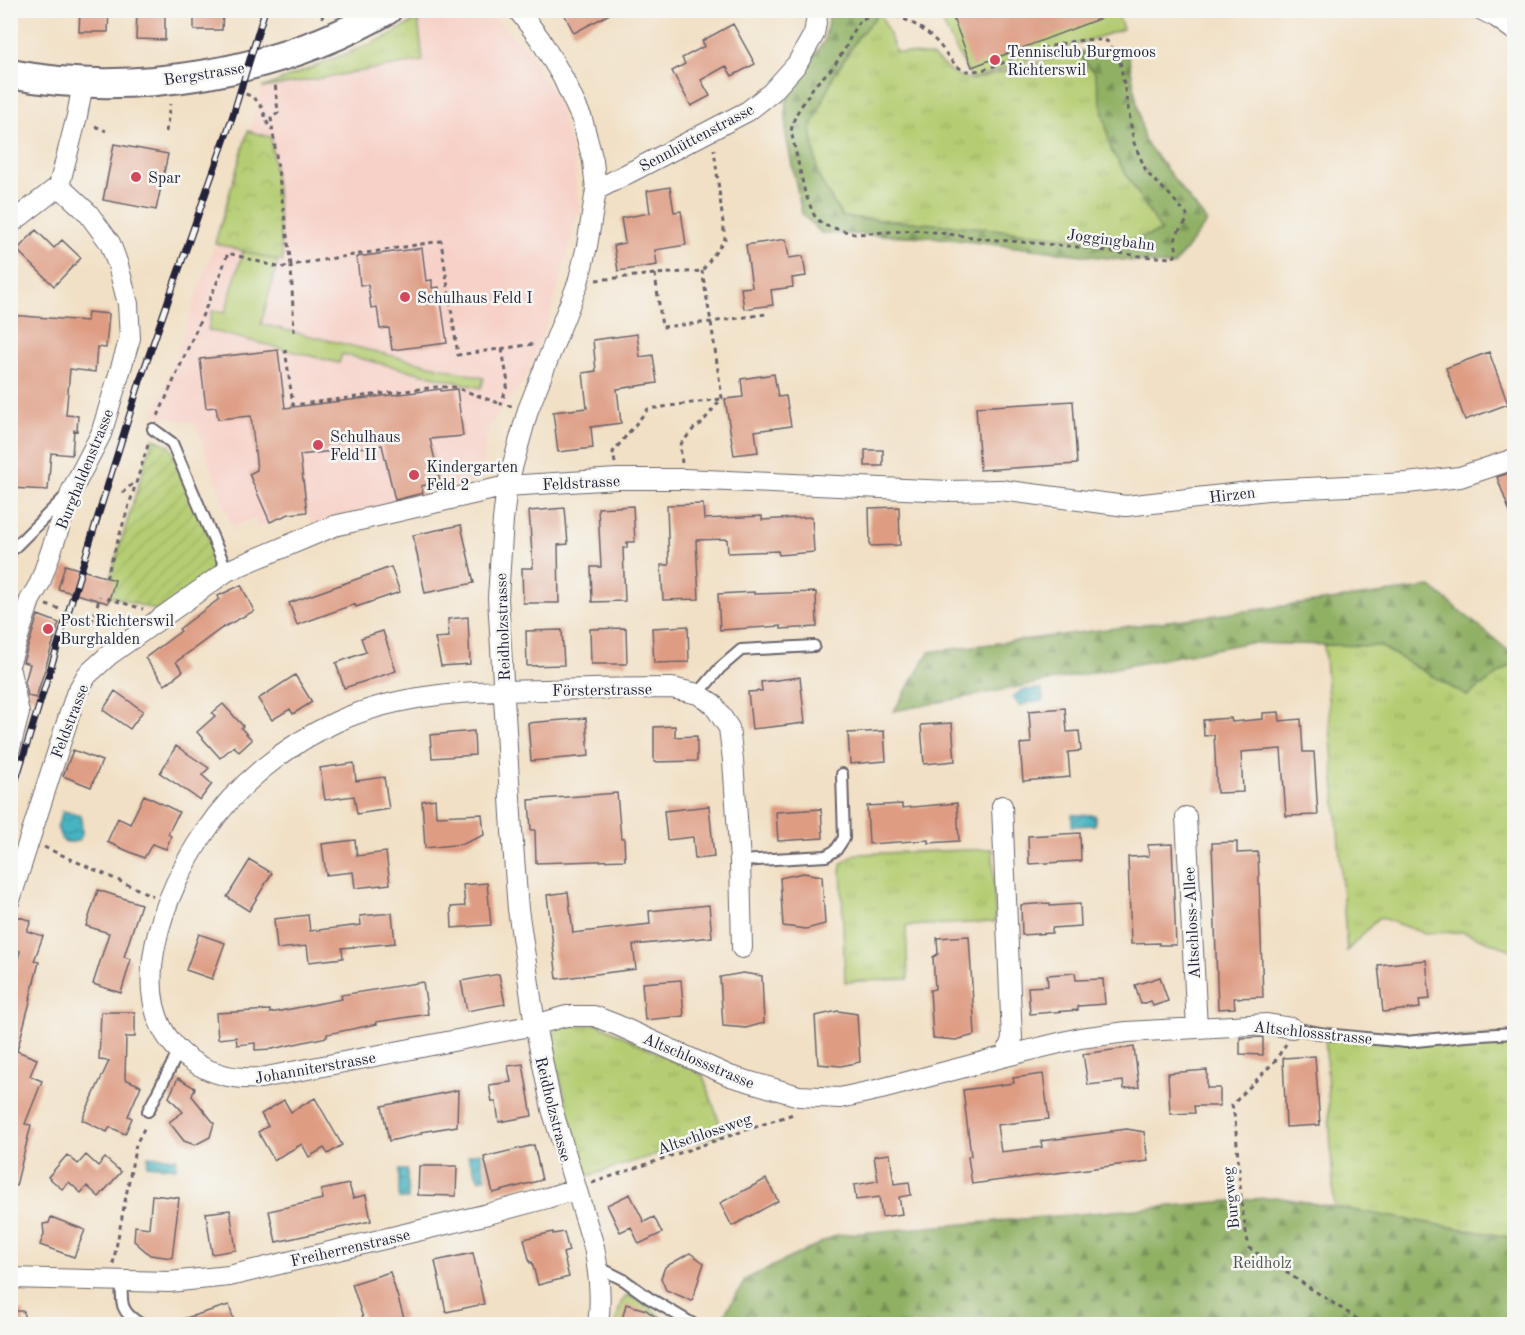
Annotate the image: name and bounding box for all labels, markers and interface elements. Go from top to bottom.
place label: Tennisclub Burgmoos Richterswil [1007,45,1156,79]
marker: Tennisclub Burgmoos Richterswil [988,53,1002,67]
street label: Bergstrasse [163,61,246,89]
street label: Sennhüttenstrasse [637,102,757,176]
marker: Spar [129,170,143,184]
place label: Spar [148,171,181,187]
street label: Joggingbahn [1066,228,1156,254]
marker: Schulhaus Feld I [398,290,412,304]
place label: Schulhaus Feld I [417,291,533,307]
street label: Burghaldenstrasse [54,407,117,532]
place label: Schulhaus Feld II [330,430,401,464]
marker: Schulhaus Feld II [311,438,325,452]
place label: Kindergarten Feld 2 [426,460,518,494]
marker: Kindergarten Feld 2 [407,468,421,482]
street label: Feldstrasse [542,474,620,494]
street label: Hirzen [1208,485,1257,507]
street label: Reidholzstrasse [494,573,514,681]
place label: Post Richterswil Burghalden [60,614,174,648]
marker: Post Richterswil Burghalden [41,622,55,636]
street label: Feldstrasse [49,682,92,761]
street label: Försterstrasse [552,682,652,700]
street label: Altschloss-Allee [1182,866,1204,979]
street label: Altschlossstrasse [1253,1020,1373,1048]
street label: Altschlossstrasse [640,1031,756,1092]
street label: Johanniterstrasse [254,1050,377,1087]
street label: Reidholzstrasse [531,1055,573,1164]
street label: Altschlossweg [655,1111,754,1158]
street label: Burgweg [1221,1166,1243,1230]
street label: Freiherrenstrasse [289,1227,412,1271]
park label: Reidholz [1232,1256,1292,1272]

